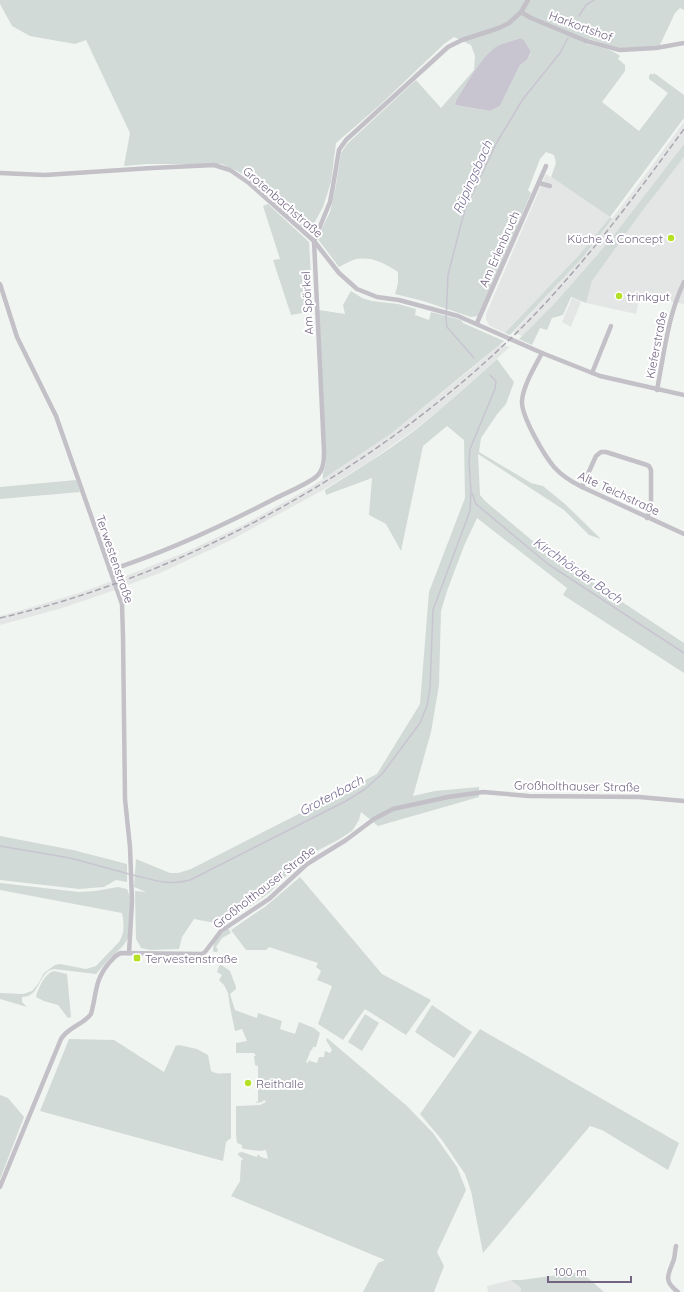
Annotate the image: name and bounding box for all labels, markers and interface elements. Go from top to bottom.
street label: Harkortshof [547,8,616,45]
water label: Rüpingsbach [449,138,495,216]
street label: Grotenbachstraße [240,163,326,241]
street label: Am Erlenbruch [476,209,522,289]
place label: Küche & Concept [567,231,663,246]
marker: Küche & Concept [666,233,676,243]
street label: Am Spörkel [298,271,316,335]
place label: trinkgut [627,289,670,304]
marker: trinkgut [614,291,624,301]
street label: Kieferstraße [642,310,670,380]
street label: Alte Teichstraße [576,468,662,519]
street label: Terwestenstraße [93,513,137,605]
water label: Kirchhörder Bach [531,533,626,607]
water label: Grotenbach [296,771,367,819]
street label: Großholthauser Straße [514,777,640,795]
street label: Großholthauser Straße [210,842,318,932]
place label: Terwestenstraße [145,951,238,966]
marker: Terwestenstraße [132,953,142,963]
place label: Reithalle [256,1076,304,1091]
marker: Reithalle [243,1078,253,1088]
scale bar [548,1258,631,1284]
text: 100 m [554,1264,587,1279]

